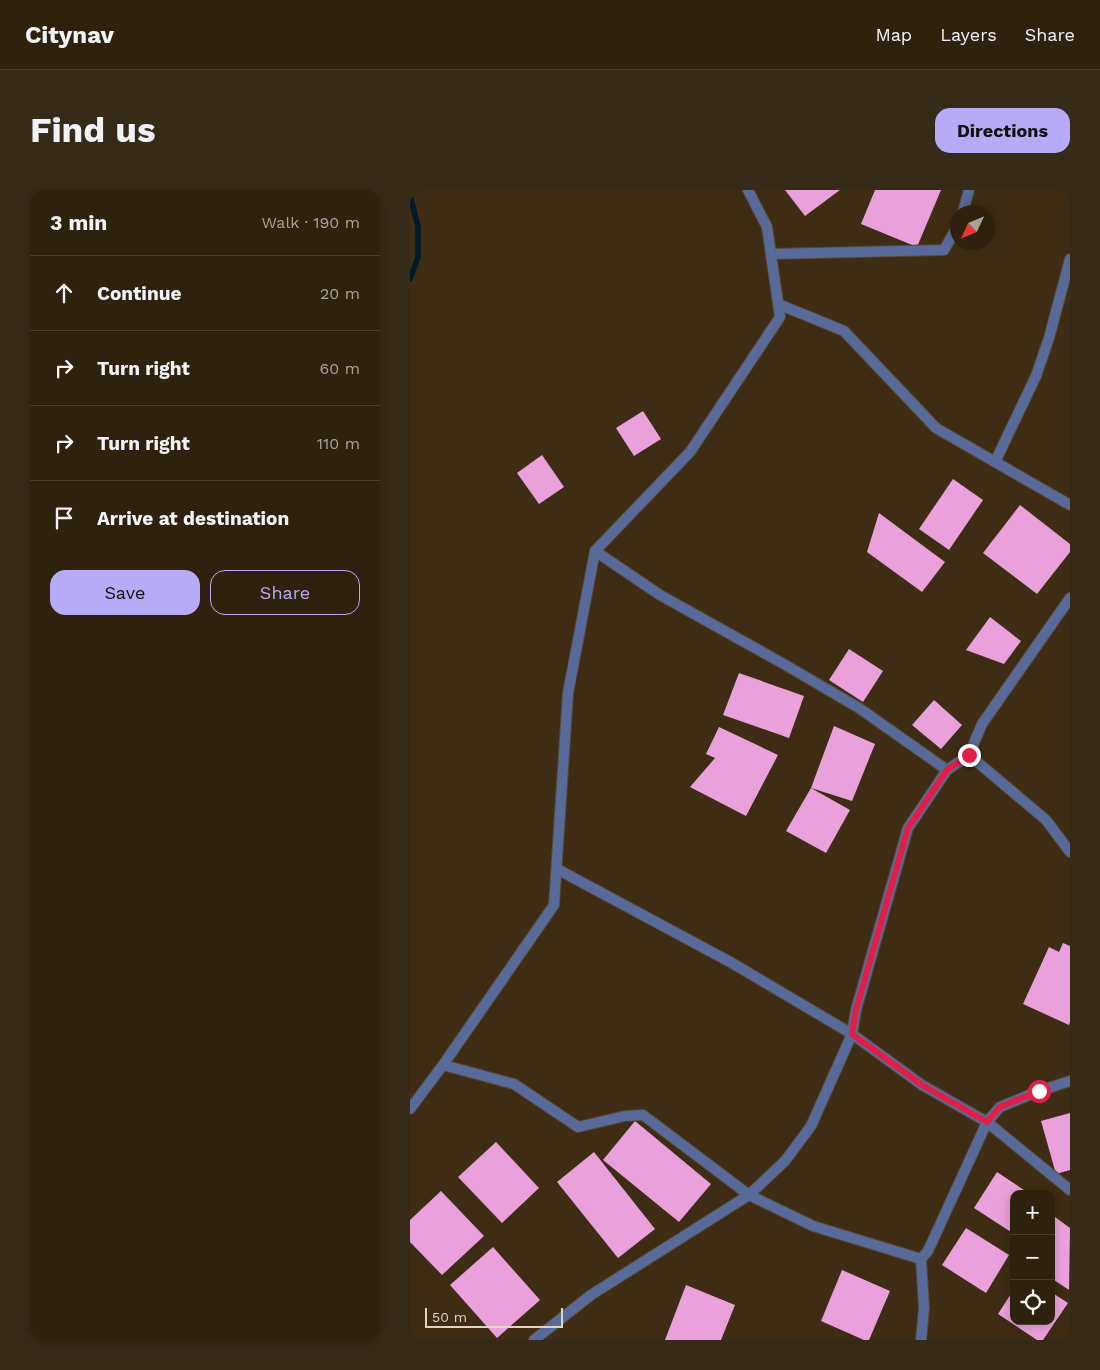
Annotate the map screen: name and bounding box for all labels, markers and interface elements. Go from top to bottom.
text: Citynav [25,21,114,49]
text: Map [875,24,912,45]
text: Layers [940,24,997,45]
text: Share [1025,24,1075,45]
button: Directions [935,108,1070,153]
text: Find us [30,109,156,151]
north arrow [950,205,995,250]
text: 3 min [50,210,107,235]
text: Walk · 190 m [262,213,360,232]
icon: ahead [50,279,78,307]
text: Continue [97,282,181,305]
text: 20 m [320,284,360,303]
icon: right [50,354,78,382]
text: Turn right [97,357,190,380]
text: 60 m [320,359,360,378]
icon: right [50,429,78,457]
text: Turn right [97,432,190,455]
text: 110 m [317,434,360,453]
icon: arrive [50,504,78,532]
text: Arrive at destination [97,507,289,530]
button: Save [50,570,200,615]
button: Share [210,570,360,615]
route end [958,744,981,767]
route start [1028,1080,1051,1103]
map controls [1010,1190,1055,1325]
button: + [1010,1190,1055,1235]
button: − [1010,1235,1055,1280]
button: locate [1010,1280,1055,1325]
scale bar [425,1305,562,1328]
text: 50 m [432,1309,467,1325]

